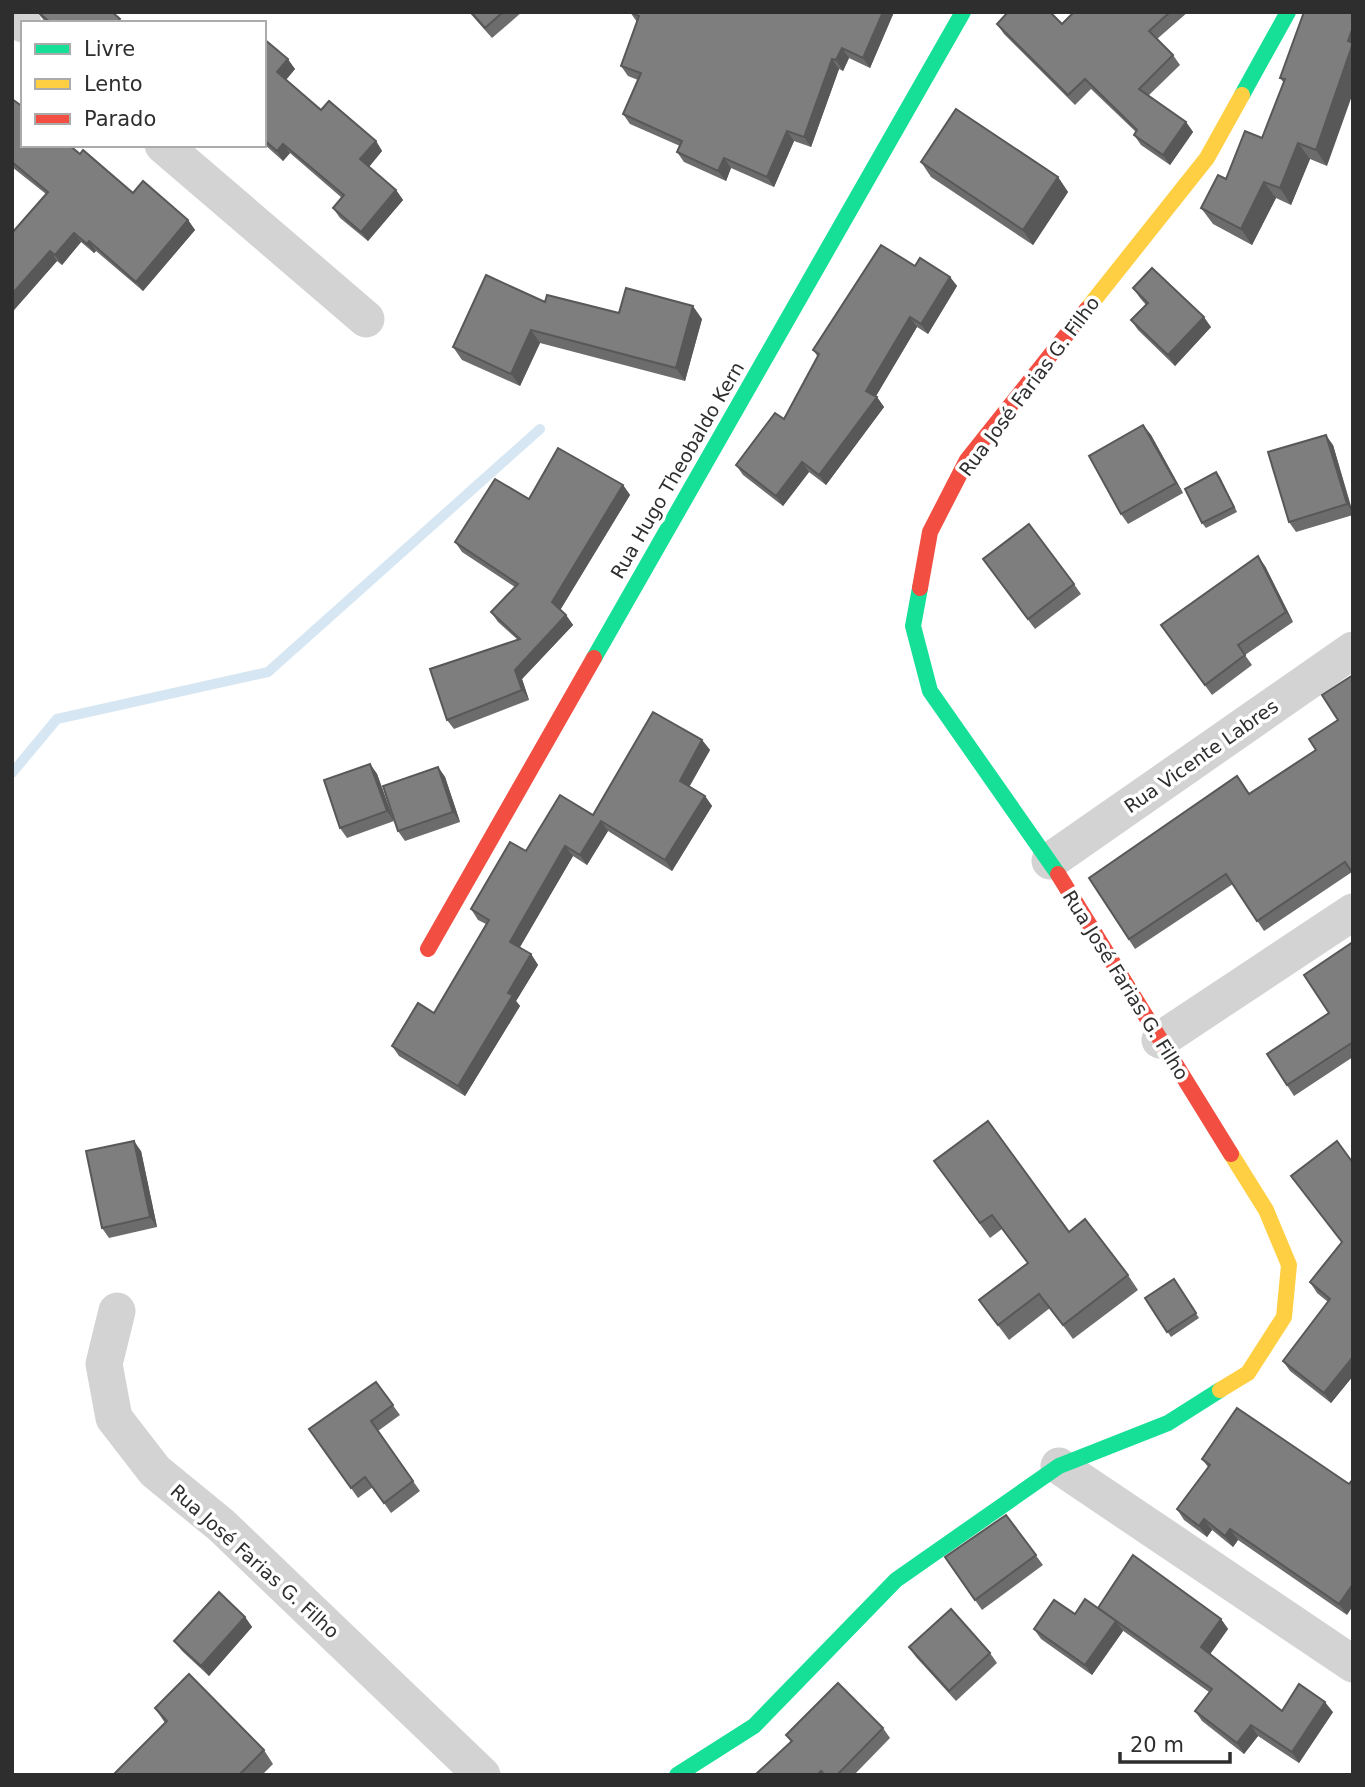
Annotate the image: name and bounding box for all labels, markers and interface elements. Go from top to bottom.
legend [21,21,266,147]
text: Livre [84,37,135,61]
text: Lento [84,72,143,96]
text: Parado [84,107,156,131]
street label: Rua José Farias G. Filho [954,292,1104,480]
street label: Rua Hugo Theobaldo Kern [606,358,748,582]
street label: Rua Vicente Labres [1120,695,1282,817]
street label: Rua José Farias G. Filho [1059,886,1193,1084]
street label: Rua José Farias G. Filho [166,1480,344,1642]
scale bar [1120,1720,1230,1764]
text: 20 m [1130,1733,1184,1757]

